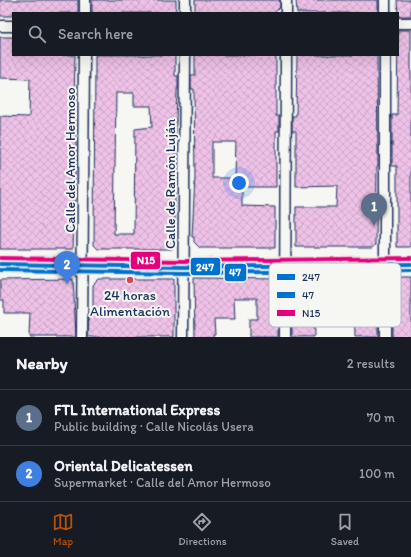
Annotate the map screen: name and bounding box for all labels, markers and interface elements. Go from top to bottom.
search box [12,12,399,56]
icon: search [26,23,48,45]
text: Search here [58,25,133,43]
street label: Calle del Amor Hermoso [62,87,79,233]
street label: Calle de Ramón Luján [162,119,179,249]
your location [229,173,249,193]
pin: 1 [361,193,387,226]
pin: 2 [54,251,80,284]
line badge: N15 [130,251,161,270]
text: N15 [137,254,155,267]
line badge: 247 [190,257,221,276]
text: 247 [196,261,214,274]
line badge: 47 [224,263,247,282]
legend [269,263,401,327]
text: 47 [229,266,242,279]
text: 247 [302,271,320,284]
marker: 24 horas Alimentación [125,275,135,285]
place label: 24 horas Alimentación [90,287,170,320]
text: 47 [302,289,315,302]
text: N15 [302,307,321,320]
text: Nearby [16,353,68,373]
text: 2 results [347,356,395,371]
text: FTL International Express [54,401,220,419]
text: 1 [26,410,32,425]
text: 70 m [367,410,395,425]
text: Public building · Calle Nicolás Usera [54,419,254,434]
text: Oriental Delicatessen [54,457,193,475]
text: 2 [26,466,32,481]
text: 100 m [359,466,395,481]
text: Supermarket · Calle del Amor Hermoso [54,475,271,490]
tab: Map [52,511,74,548]
tab: Directions [178,511,227,548]
tab: Saved [331,511,359,548]

